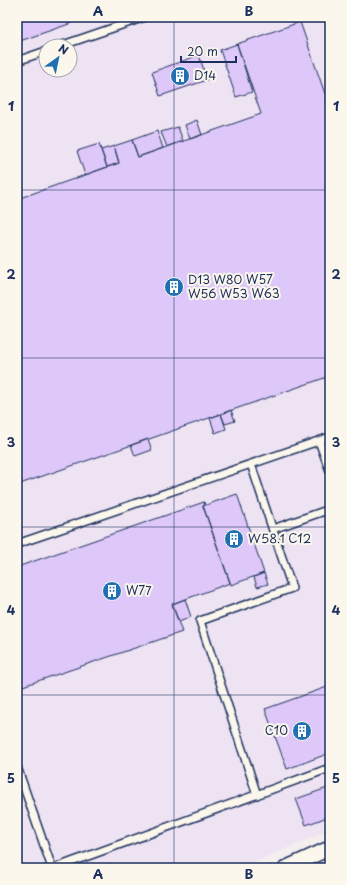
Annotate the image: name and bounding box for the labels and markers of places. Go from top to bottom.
building icon: D14 [169,65,191,87]
place label: D14 [194,66,216,84]
place label: D13 W80 W57 W56 W53 W63 [188,270,280,302]
building icon: D13 W80 W57 W56 W53 W63 [163,276,185,298]
building icon: W58.1 C12 [223,528,245,550]
place label: W58.1 C12 [248,529,311,547]
building icon: W77 [101,580,123,602]
place label: W77 [126,581,152,599]
building icon: C10 [291,720,313,742]
place label: C10 [265,721,288,739]

